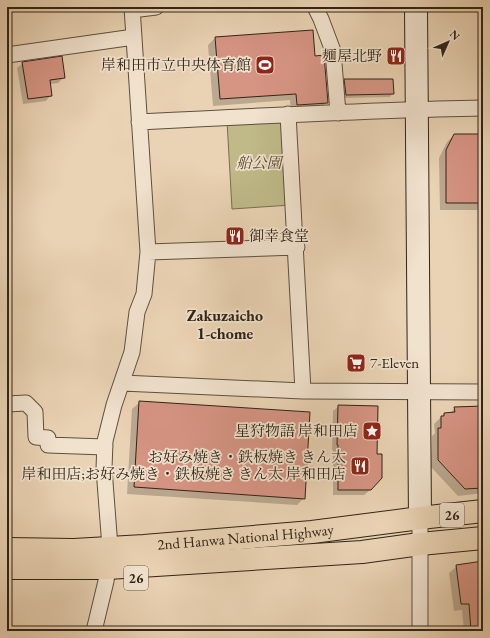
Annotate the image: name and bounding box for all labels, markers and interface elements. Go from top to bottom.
north arrow [428,22,468,62]
text: N [447,27,463,43]
restaurant icon: 麺屋北野 [385,45,407,67]
place label: 麺屋北野 [322,46,382,65]
sports icon: 岸和田市立中央体育館 [254,54,276,76]
place label: 岸和田市立中央体育館 [101,55,251,74]
park label: 船公園 [236,153,284,172]
restaurant icon: 御幸食堂 [224,225,246,247]
place label: 御幸食堂 [249,226,309,245]
district label: Zakuzaicho 1-chome [187,305,263,344]
supermarket icon: 7-Eleven [345,352,367,374]
place label: 7-Eleven [370,353,419,372]
place icon: 星狩物語 岸和田店 [361,420,383,442]
place label: 星狩物語 岸和田店 [235,421,358,440]
place label: お好み焼き・鉄板焼き きん太 岸和田店;お好み焼き・鉄板焼き きん太 岸和田店 [22,447,346,483]
restaurant icon: お好み焼き・鉄板焼き きん太 岸和田店;お好み焼き・鉄板焼き きん太 岸和田店 [349,455,371,477]
road number: 26 [440,503,464,527]
street label: 2nd Hanwa National Highway [156,519,335,554]
road number: 26 [124,566,148,590]

